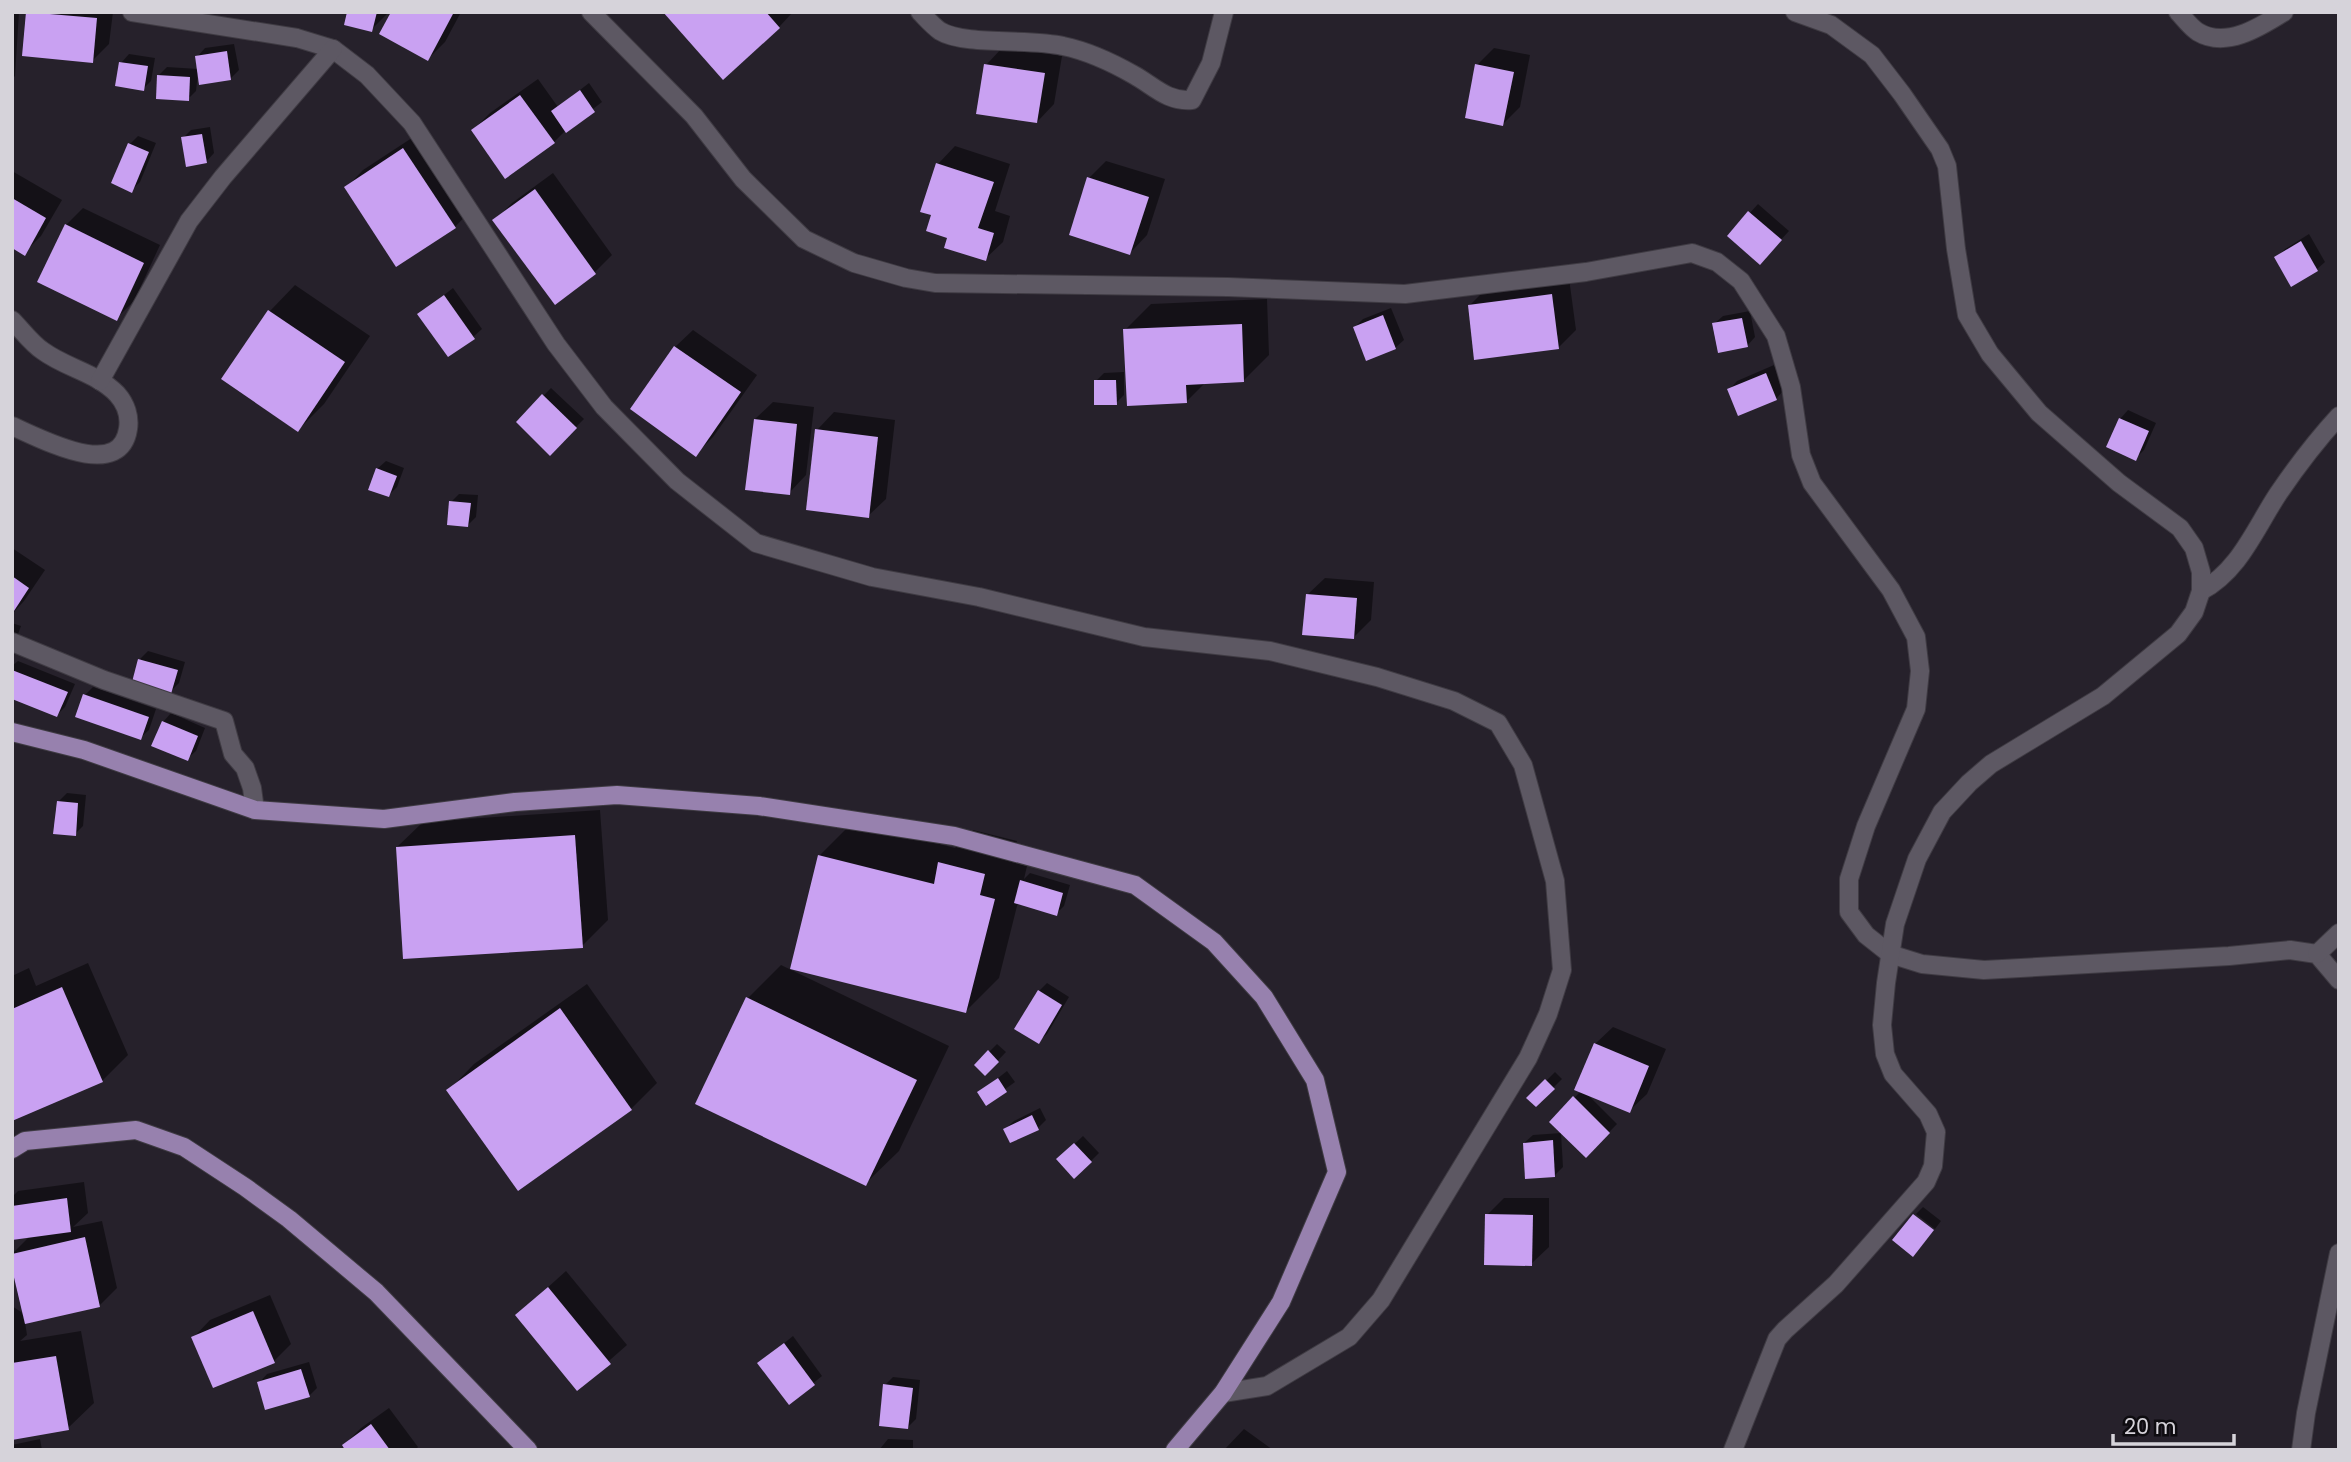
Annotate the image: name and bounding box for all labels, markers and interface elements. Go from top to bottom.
scale bar [2113,1402,2234,1446]
text: 20 m [2124,1412,2177,1441]

